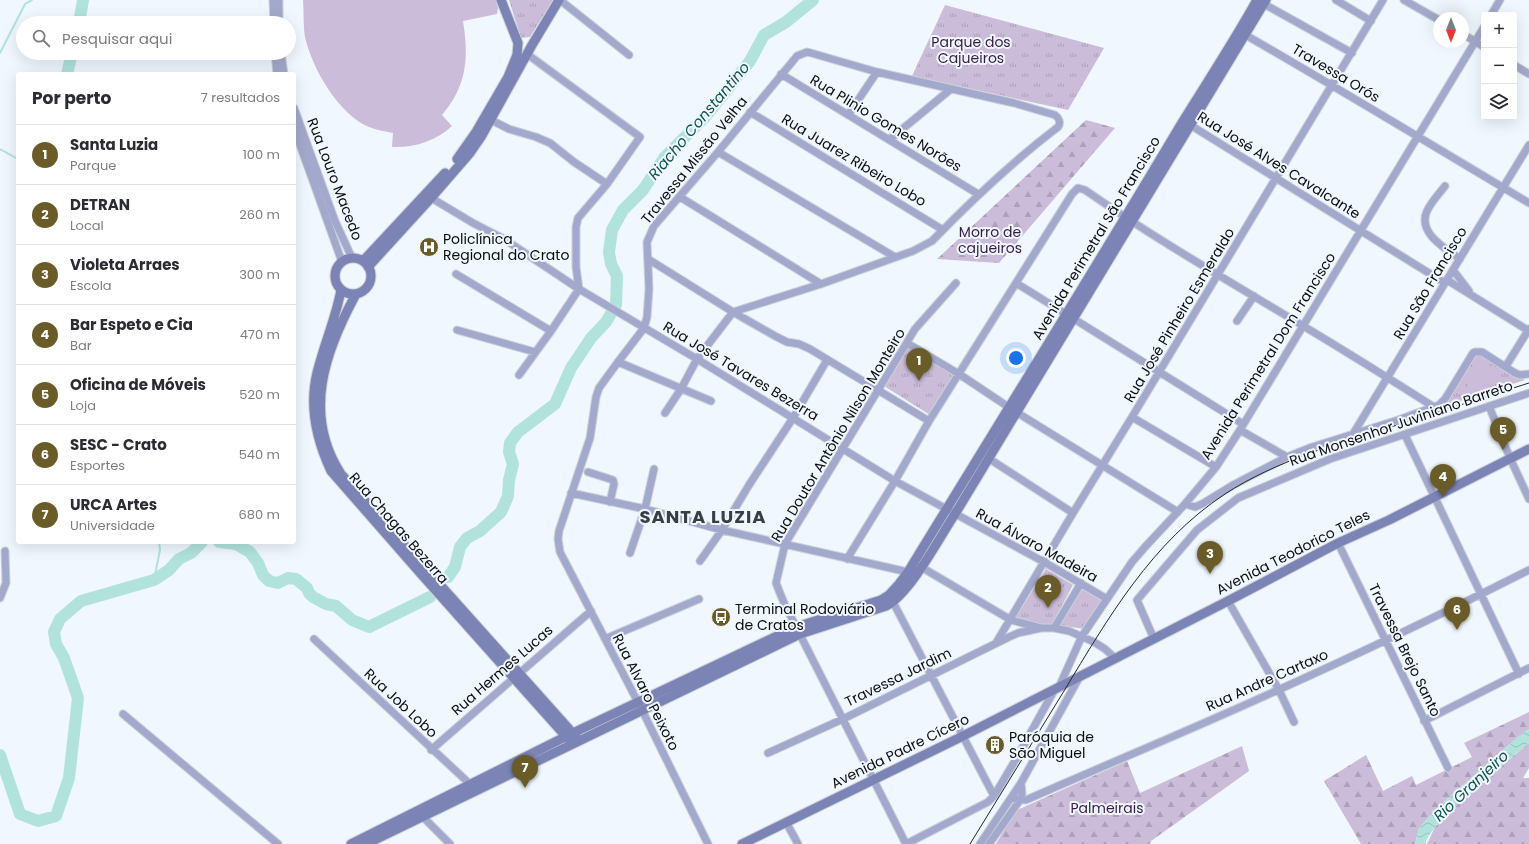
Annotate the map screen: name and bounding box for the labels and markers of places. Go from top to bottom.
place label: Policlínica Regional do Crato [443,229,569,265]
hospital icon: Policlínica Regional do Crato [418,236,440,258]
pin: 1 [906,348,932,381]
pin: 5 [1490,417,1516,450]
pin: 4 [1430,464,1456,497]
pin: 3 [1197,541,1223,574]
pin: 2 [1035,575,1061,608]
pin: 6 [1444,597,1470,630]
place label: Terminal Rodoviário de Cratos [735,599,874,635]
bus stop icon: Terminal Rodoviário de Cratos [710,606,732,628]
place label: Paróquia de São Miguel [1009,727,1094,763]
building icon: Paróquia de São Miguel [984,734,1006,756]
pin: 7 [512,755,538,788]

